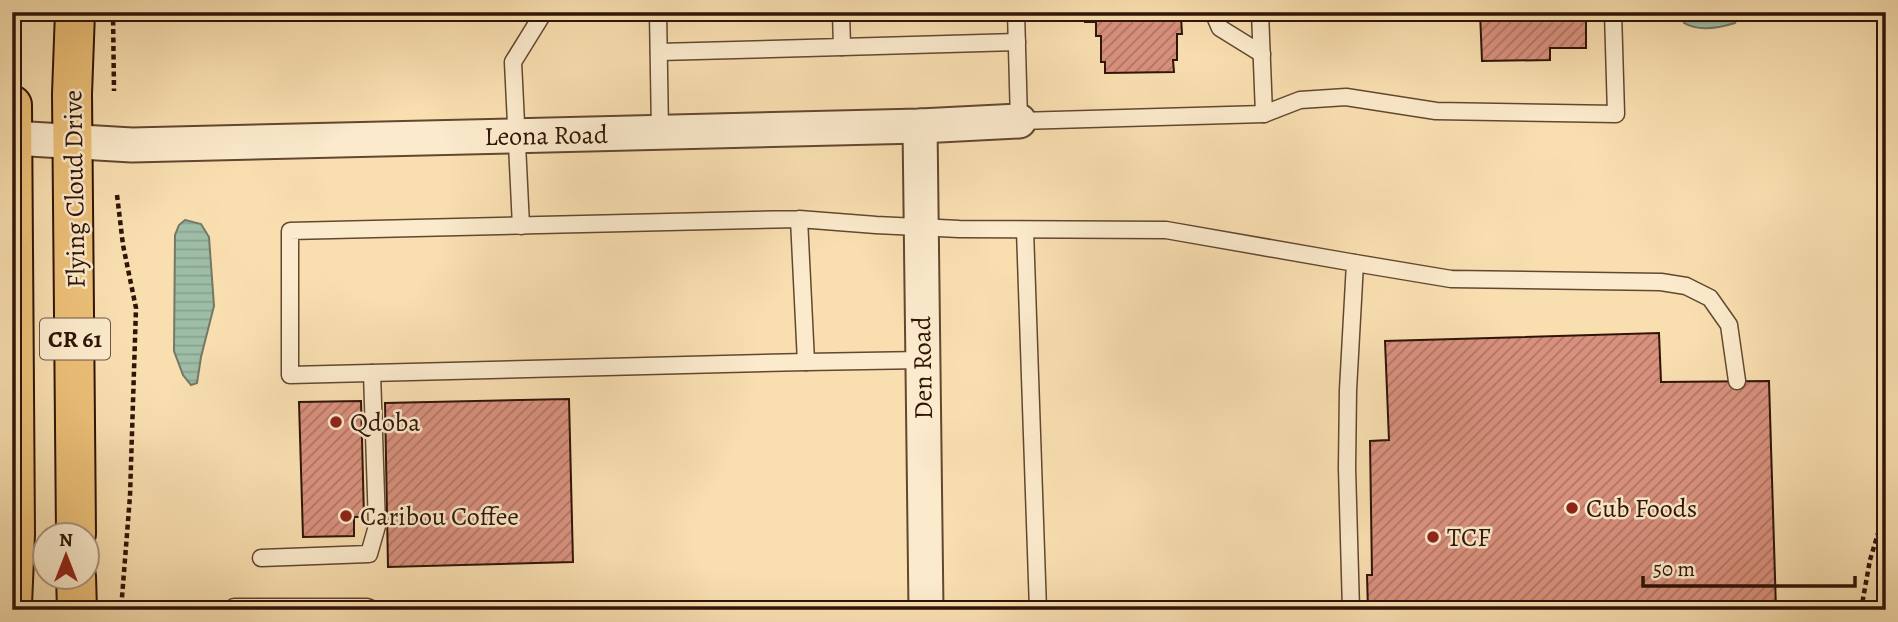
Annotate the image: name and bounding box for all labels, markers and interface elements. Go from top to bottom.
street label: Flying Cloud Drive [55,90,94,288]
street label: Leona Road [484,117,608,154]
street label: Den Road [904,316,941,420]
road number: CR 61 [40,318,110,360]
place label: Qdoba [350,405,420,440]
marker: Qdoba [328,414,344,430]
place label: Cub Foods [1586,491,1697,526]
place label: Caribou Coffee [360,499,519,534]
marker: Cub Foods [1564,500,1580,516]
marker: Caribou Coffee [338,508,354,524]
north arrow [32,520,102,590]
place label: TCF [1447,520,1490,555]
text: N [59,527,73,553]
marker: TCF [1425,529,1441,545]
scale bar [1643,545,1854,589]
text: 50 m [1653,555,1695,583]

